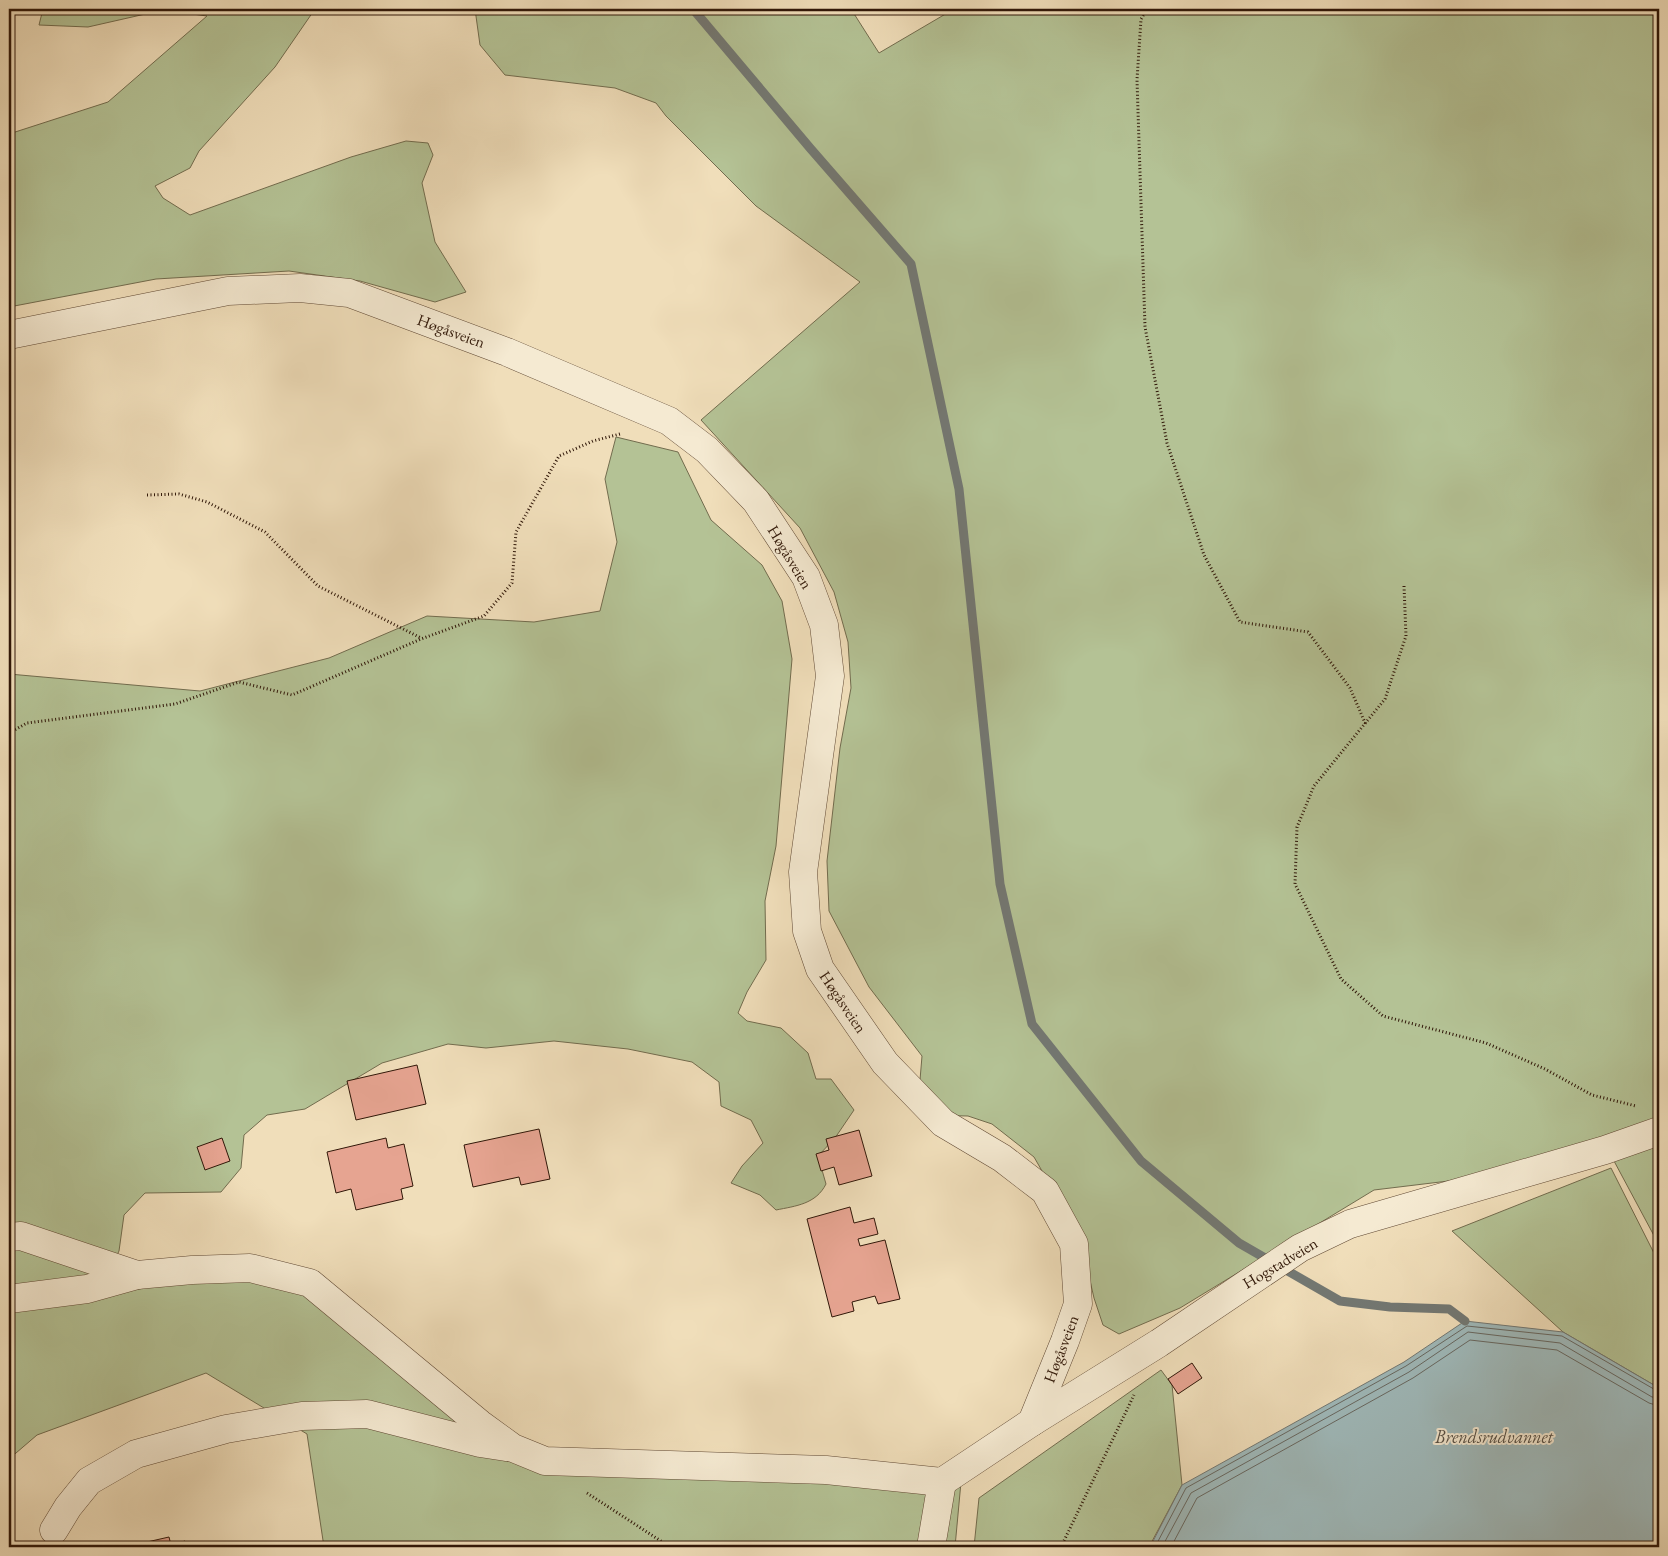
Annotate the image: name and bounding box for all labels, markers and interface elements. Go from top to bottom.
street label: Høgåsveien [414,309,488,353]
street label: Høgåsveien [763,521,817,593]
street label: Høgåsveien [815,967,872,1038]
street label: Hogstadveien [1239,1232,1322,1294]
street label: Høgåsveien [1039,1312,1084,1386]
water label: Brendsrudvannet [1434,1425,1554,1448]

